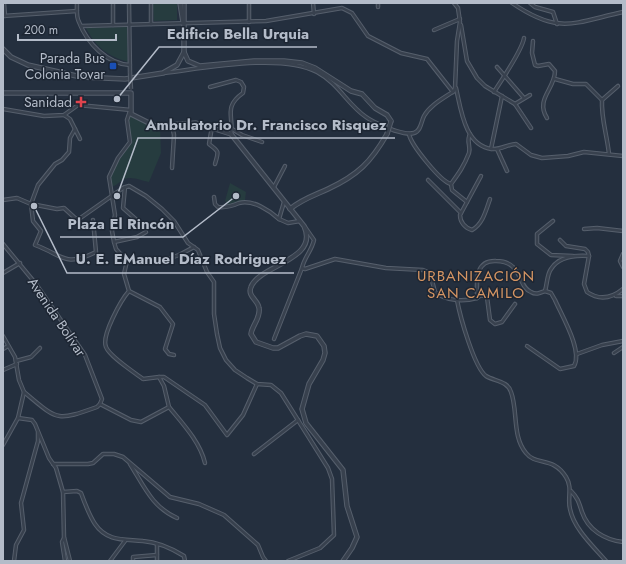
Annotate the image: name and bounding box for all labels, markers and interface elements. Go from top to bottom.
scale bar [18,16,116,42]
callout: Edificio Bella Urquia [159,20,317,47]
text: 200 m [24,21,58,39]
text: Edificio Bella Urquia [167,23,309,45]
place label: Parada Bus Colonia Tovar [25,48,105,84]
marker: Parada Bus Colonia Tovar [108,61,118,71]
place label: Sanidad [24,92,72,112]
marker: Sanidad [75,96,87,108]
callout: Ambulatorio Dr. Francisco Risquez [138,111,395,138]
text: Ambulatorio Dr. Francisco Risquez [145,114,387,136]
callout: Plaza El Rincón [60,210,183,237]
text: Plaza El Rincón [68,213,174,235]
callout: U. E. EManuel Díaz Rodriguez [67,246,294,273]
text: U. E. EManuel Díaz Rodriguez [76,248,287,270]
district label: URBANIZACIÓN SAN CAMILO [417,265,535,304]
street label: Avenida Bolívar [23,273,91,361]

